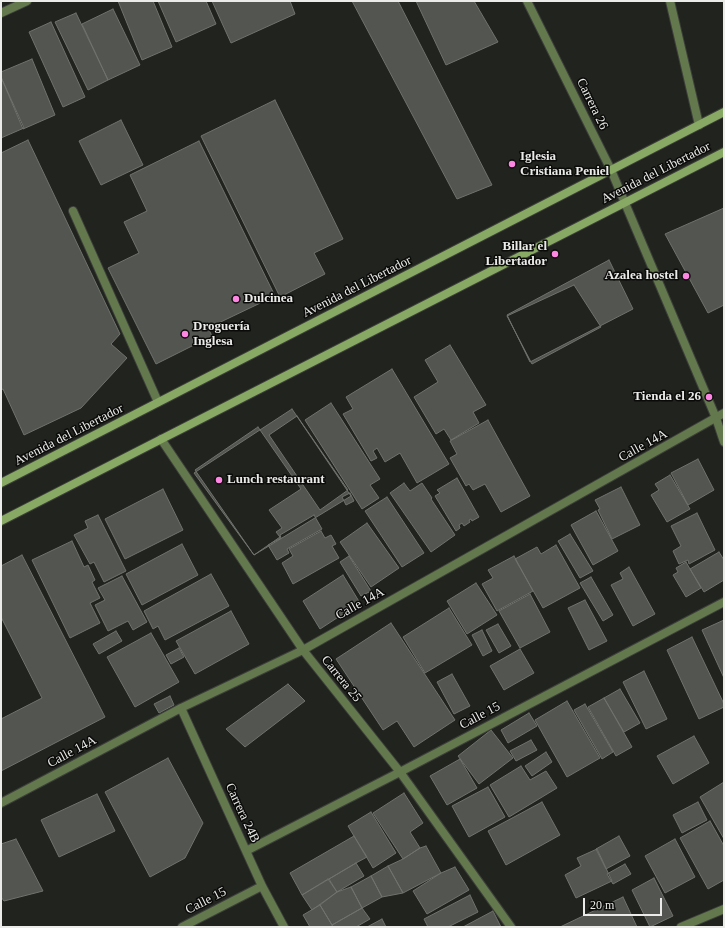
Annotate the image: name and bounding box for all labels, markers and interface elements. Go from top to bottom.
street label: Carrera 26 [573,76,611,132]
street label: Avenida del Libertador [599,139,713,207]
place label: Iglesia Cristiana Peniel [520,149,609,180]
marker: Iglesia Cristiana Peniel [507,159,517,169]
place label: Billar el Libertador [486,239,547,270]
marker: Billar el Libertador [550,249,560,259]
street label: Avenida del Libertador [300,253,414,321]
place label: Azalea hostel [605,268,678,284]
marker: Azalea hostel [681,271,691,281]
place label: Dulcinea [244,291,293,307]
marker: Dulcinea [231,294,241,304]
place label: Droguería Inglesa [193,319,250,350]
marker: Droguería Inglesa [180,329,190,339]
place label: Tienda el 26 [633,389,701,405]
marker: Tienda el 26 [704,392,714,402]
street label: Avenida del Libertador [12,401,126,469]
street label: Calle 14A [616,426,670,466]
place label: Lunch restaurant [227,472,325,488]
marker: Lunch restaurant [214,475,224,485]
street label: Calle 14A [333,584,387,624]
street label: Carrera 25 [318,653,364,705]
street label: Calle 15 [457,699,503,733]
street label: Calle 14A [45,733,99,771]
street label: Carrera 24B [221,781,263,845]
street label: Calle 15 [183,884,229,918]
scale bar [585,890,664,916]
text: 20 m [590,898,614,912]

